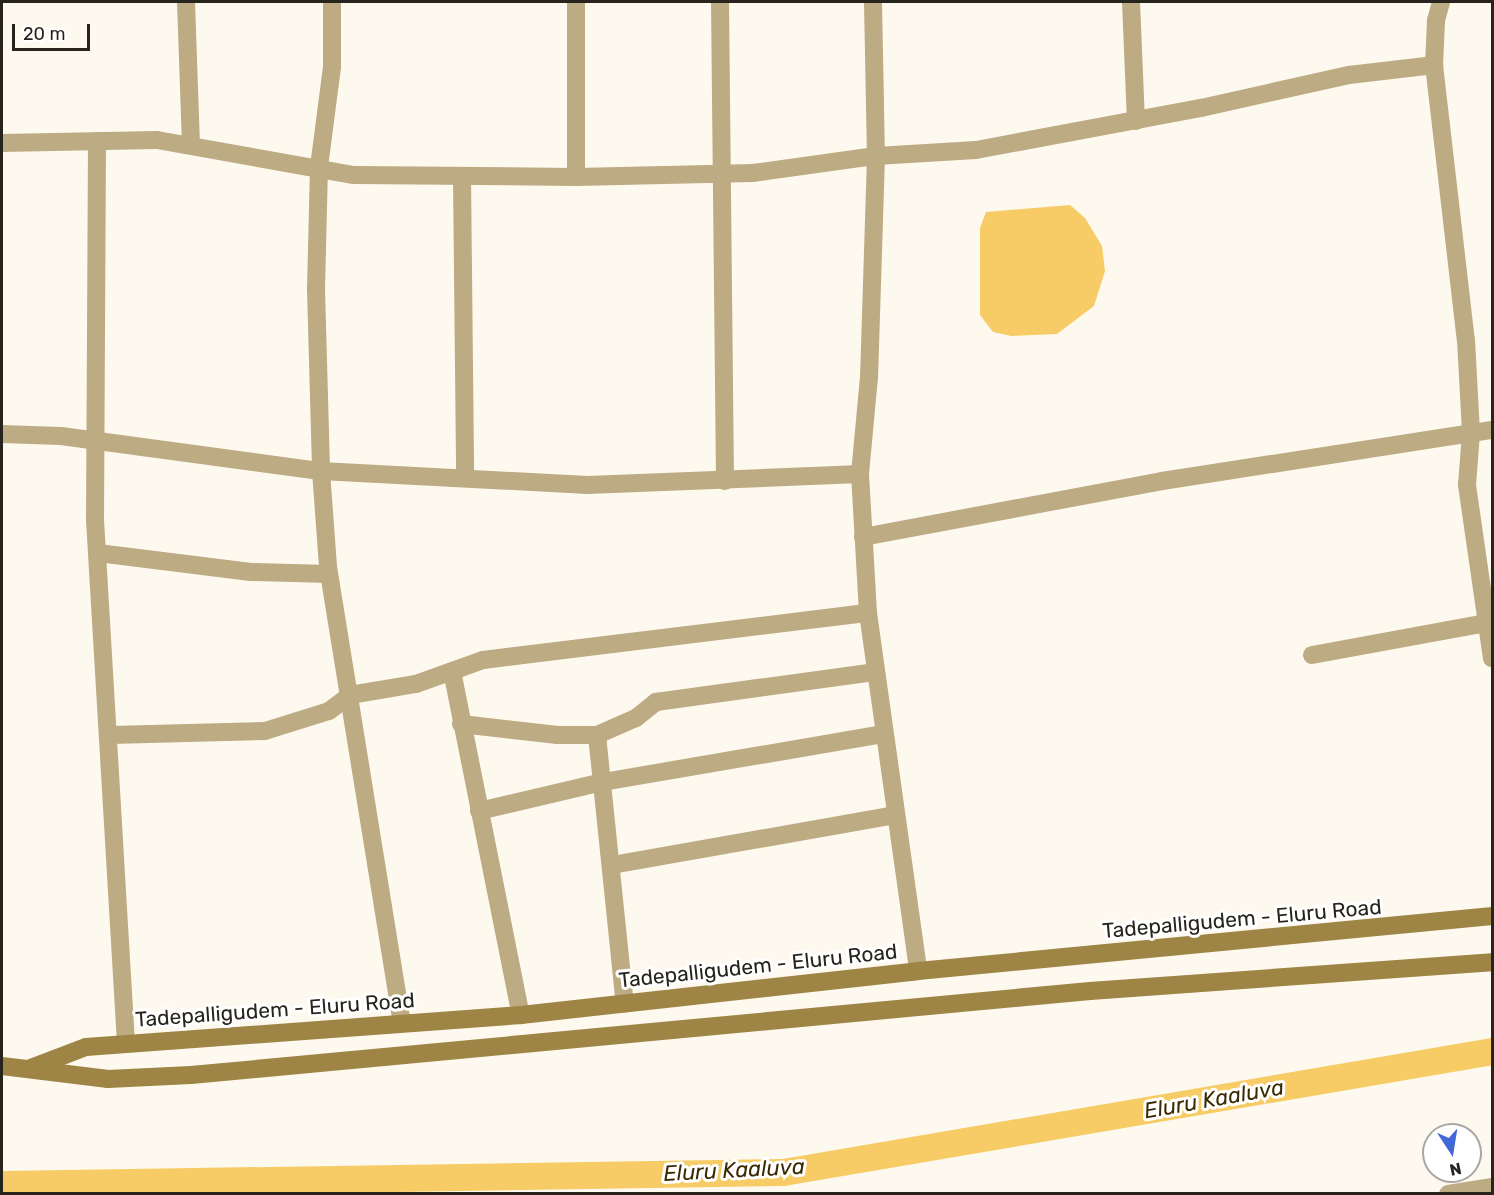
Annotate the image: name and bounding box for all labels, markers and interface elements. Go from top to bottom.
scale bar [15,12,93,50]
text: 20 m [23,23,65,45]
street label: Tadepalligudem - Eluru Road [1101,894,1383,944]
street label: Tadepalligudem - Eluru Road [617,939,899,993]
street label: Tadepalligudem - Eluru Road [134,988,416,1032]
water label: Eluru Kaaluva [1142,1074,1286,1124]
north arrow [1422,1123,1482,1183]
water label: Eluru Kaaluva [663,1153,805,1187]
text: N [1448,1159,1463,1180]

